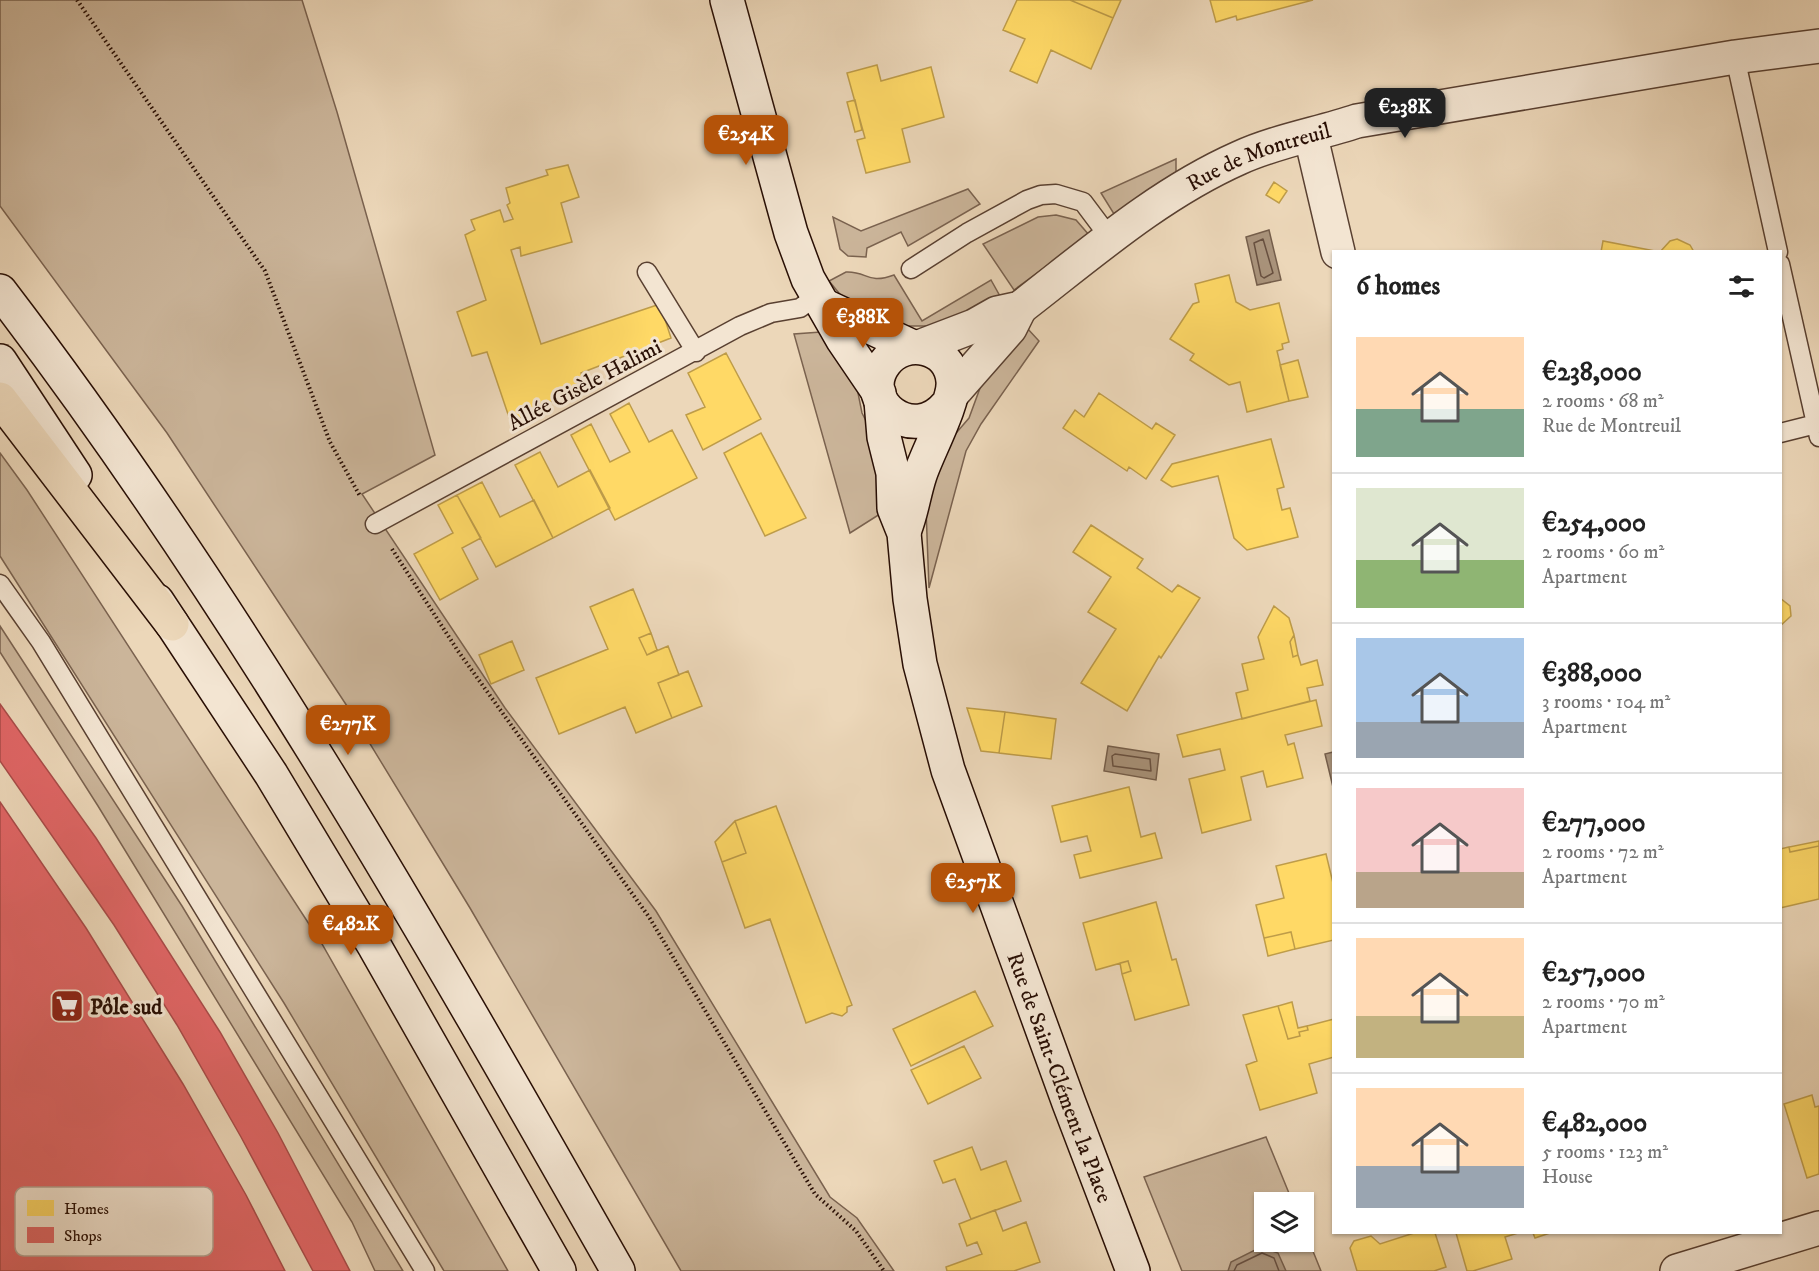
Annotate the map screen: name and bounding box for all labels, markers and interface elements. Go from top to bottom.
pin: €238K [1363,88,1447,139]
text: €238K [1378,95,1432,120]
pin: €254K [704,115,788,166]
street label: Rue de Montreuil [1182,117,1334,197]
text: €254K [718,122,774,147]
text: 6 homes [1356,270,1440,303]
icon: filters [1725,270,1758,303]
pin: €388K [821,298,905,349]
text: €388K [836,305,890,330]
street label: Allée Gisèle Halimi [503,333,666,437]
text: €238,000 [1542,356,1642,389]
icon: home [1404,361,1476,433]
text: 2 rooms · 68 m² [1542,389,1664,414]
text: Rue de Montreuil [1542,414,1681,439]
text: €254,000 [1542,507,1646,540]
icon: home [1404,512,1476,584]
text: 2 rooms · 60 m² [1542,540,1664,565]
text: Apartment [1542,565,1627,590]
text: €388,000 [1542,657,1642,690]
icon: home [1404,662,1476,734]
text: 3 rooms · 104 m² [1542,690,1670,715]
pin: €277K [306,705,390,756]
text: €277K [320,712,376,737]
text: Apartment [1542,715,1627,740]
text: €277,000 [1542,807,1646,840]
icon: home [1404,812,1476,884]
text: 2 rooms · 72 m² [1542,840,1664,865]
pin: €257K [931,863,1015,914]
text: Apartment [1542,865,1627,890]
text: €257K [945,870,1001,895]
pin: €482K [309,905,393,956]
text: €482K [322,912,380,937]
street label: Rue de Saint-Clément la Place [1000,949,1118,1207]
text: €257,000 [1542,957,1645,990]
icon: home [1404,962,1476,1034]
supermarket icon: Pôle sud [49,988,85,1024]
text: 2 rooms · 70 m² [1542,990,1665,1015]
place label: Pôle sud [90,994,163,1021]
text: Apartment [1542,1015,1627,1040]
text: €482,000 [1542,1107,1647,1140]
icon: home [1404,1112,1476,1184]
text: 5 rooms · 123 m² [1542,1140,1668,1165]
text: House [1542,1165,1593,1190]
legend [15,1187,213,1256]
map controls [1254,1192,1314,1252]
button: layers [1254,1192,1314,1252]
text: Homes [64,1199,109,1219]
text: Shops [64,1226,102,1246]

